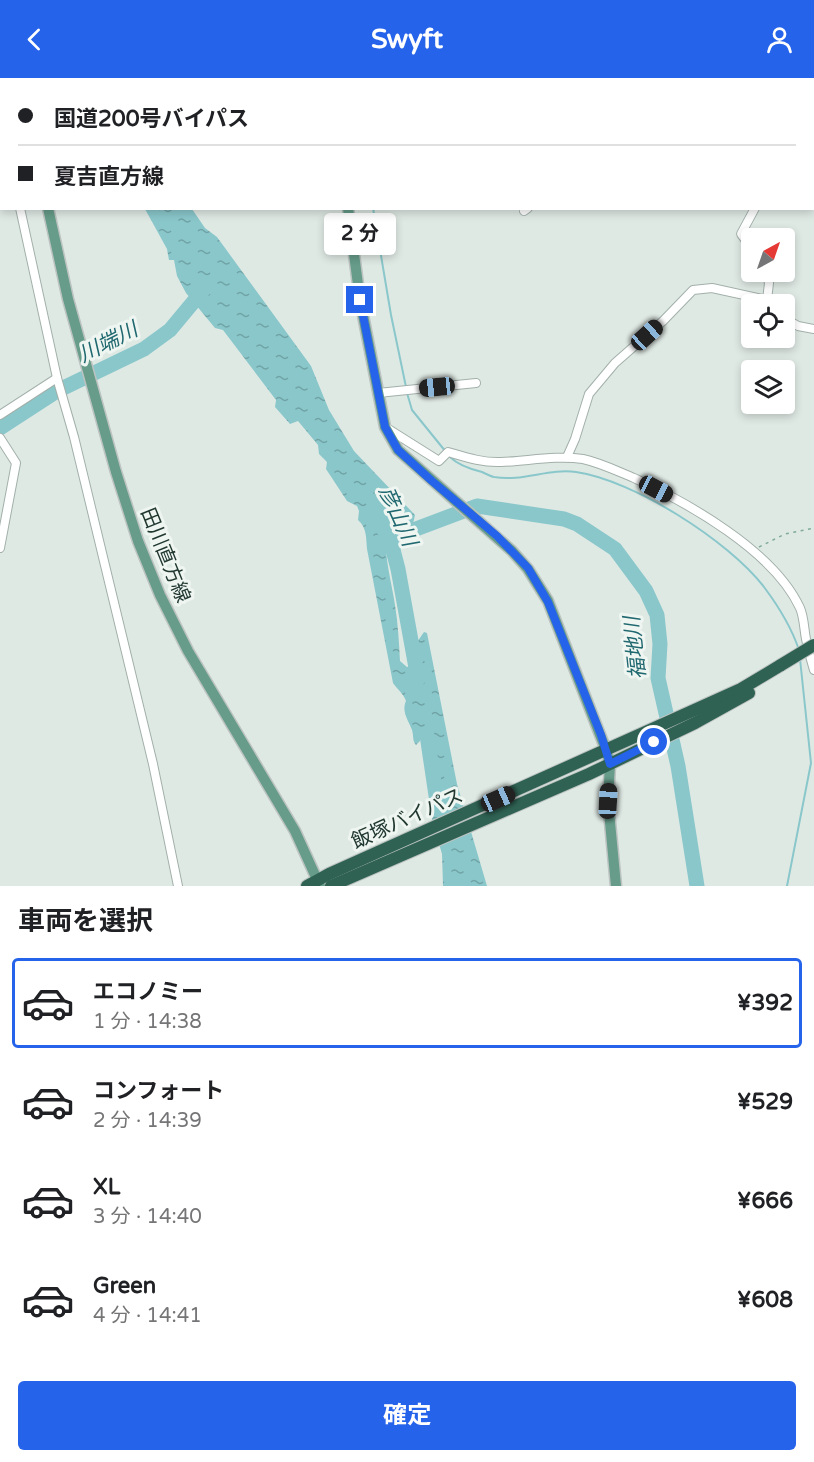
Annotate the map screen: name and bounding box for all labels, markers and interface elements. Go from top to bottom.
icon: back [18,23,51,56]
text: Swyft [371,23,443,56]
icon: person [763,23,796,56]
text: 国道200号バイパス [54,106,249,132]
text: 夏吉直方線 [54,164,164,190]
callout: 2 分 [324,213,396,255]
text: 2 分 [341,222,379,246]
north arrow [741,228,795,282]
map controls [741,228,795,414]
route end [346,286,373,313]
button: locate [741,294,795,348]
water label: 川端川 [74,316,144,368]
car [628,316,666,354]
button: layers [741,360,795,414]
car [418,376,456,398]
car [636,473,676,505]
water label: 彦山川 [373,482,423,552]
street label: 田川直方線 [135,505,195,606]
water label: 福地川 [620,613,651,681]
route start [640,728,667,755]
car [478,783,518,815]
car [598,783,618,819]
street label: 飯塚バイパス [348,784,467,854]
text: 車両を選択 [18,905,153,938]
icon: car [21,976,75,1030]
text: エコノミー [93,979,203,1005]
text: ¥392 [737,990,793,1016]
text: 1 分 · 14:38 [93,1010,202,1034]
icon: car [21,1075,75,1129]
text: コンフォート [93,1078,224,1104]
text: ¥529 [737,1089,793,1115]
text: 2 分 · 14:39 [93,1109,202,1133]
icon: car [21,1174,75,1228]
text: XL [93,1174,120,1200]
text: ¥666 [737,1188,793,1214]
text: 3 分 · 14:40 [93,1205,202,1229]
icon: car [21,1273,75,1327]
text: Green [93,1273,156,1299]
text: ¥608 [737,1287,793,1313]
text: 4 分 · 14:41 [93,1304,202,1328]
button: 確定 [18,1381,796,1450]

